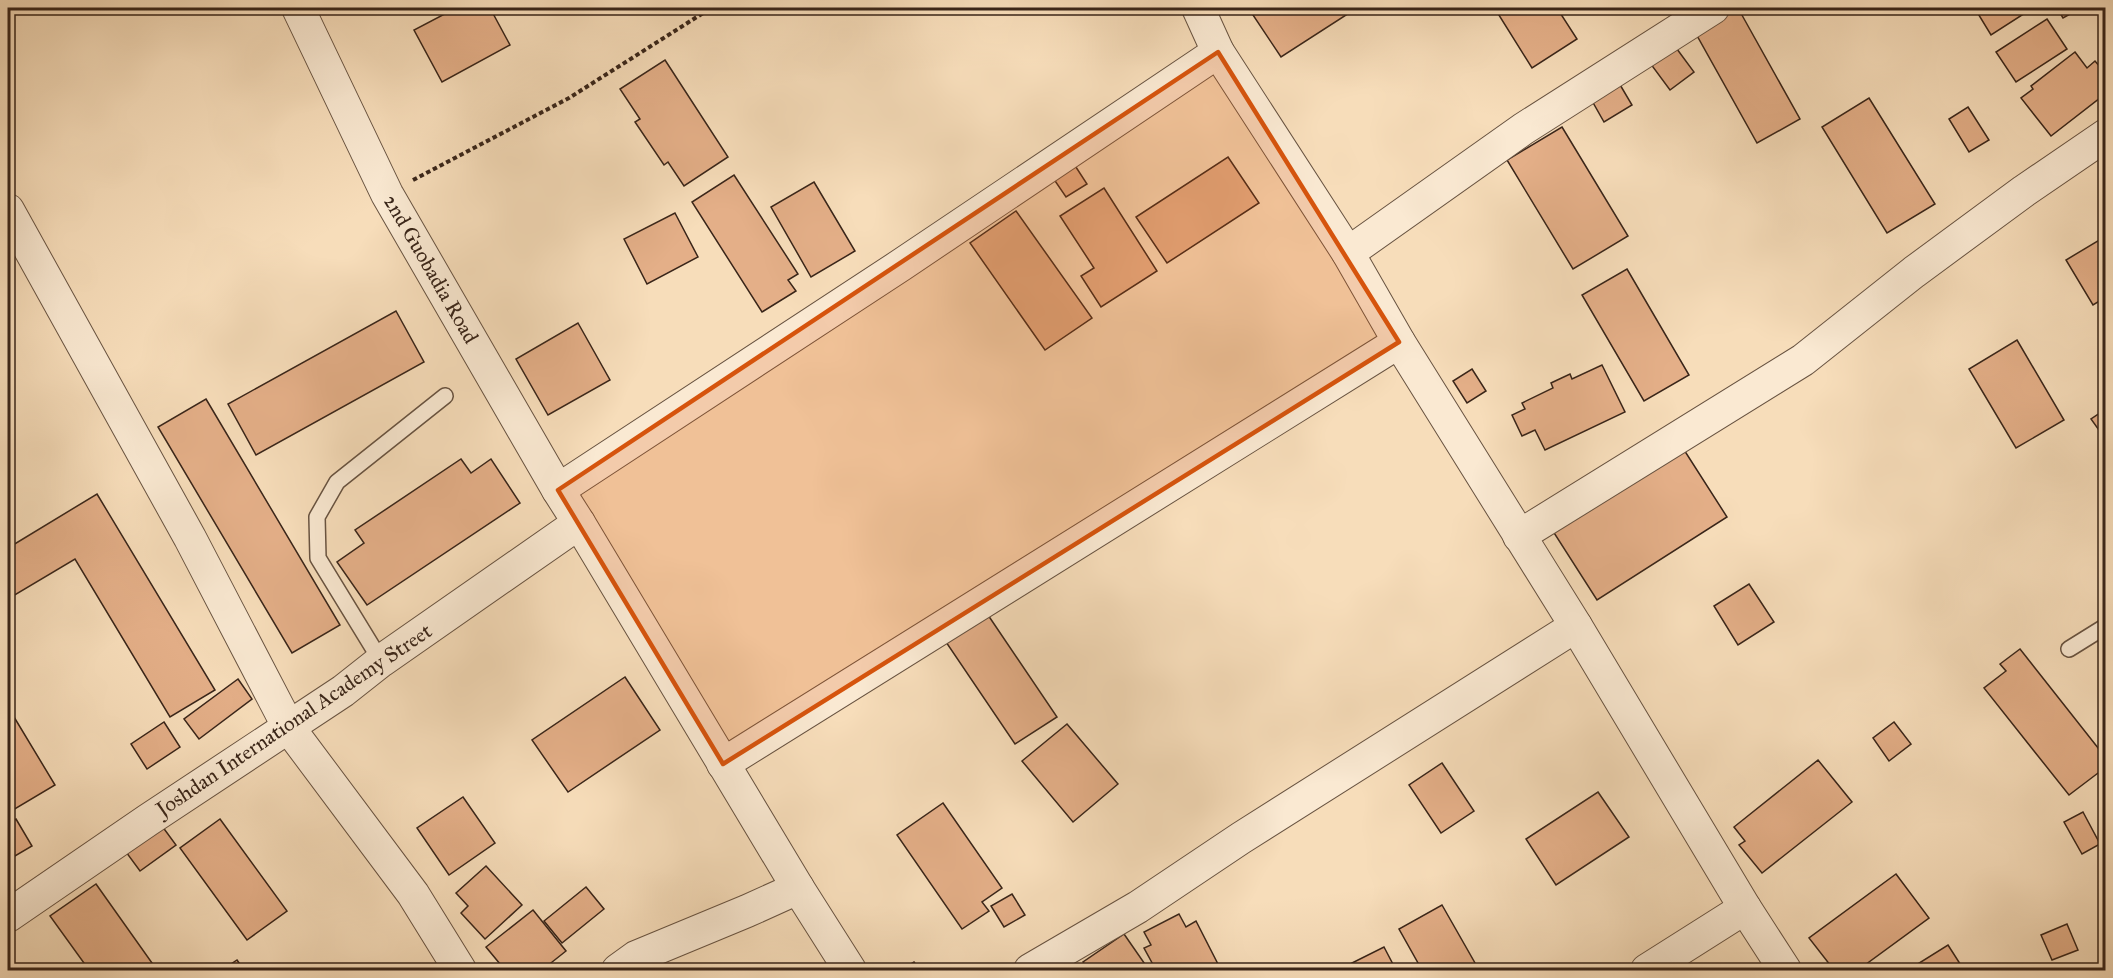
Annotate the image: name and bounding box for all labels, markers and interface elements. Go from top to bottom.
street label: 2nd Guobadia Road [378,190,484,348]
street label: Joshdan International Academy Street [150,617,437,823]

